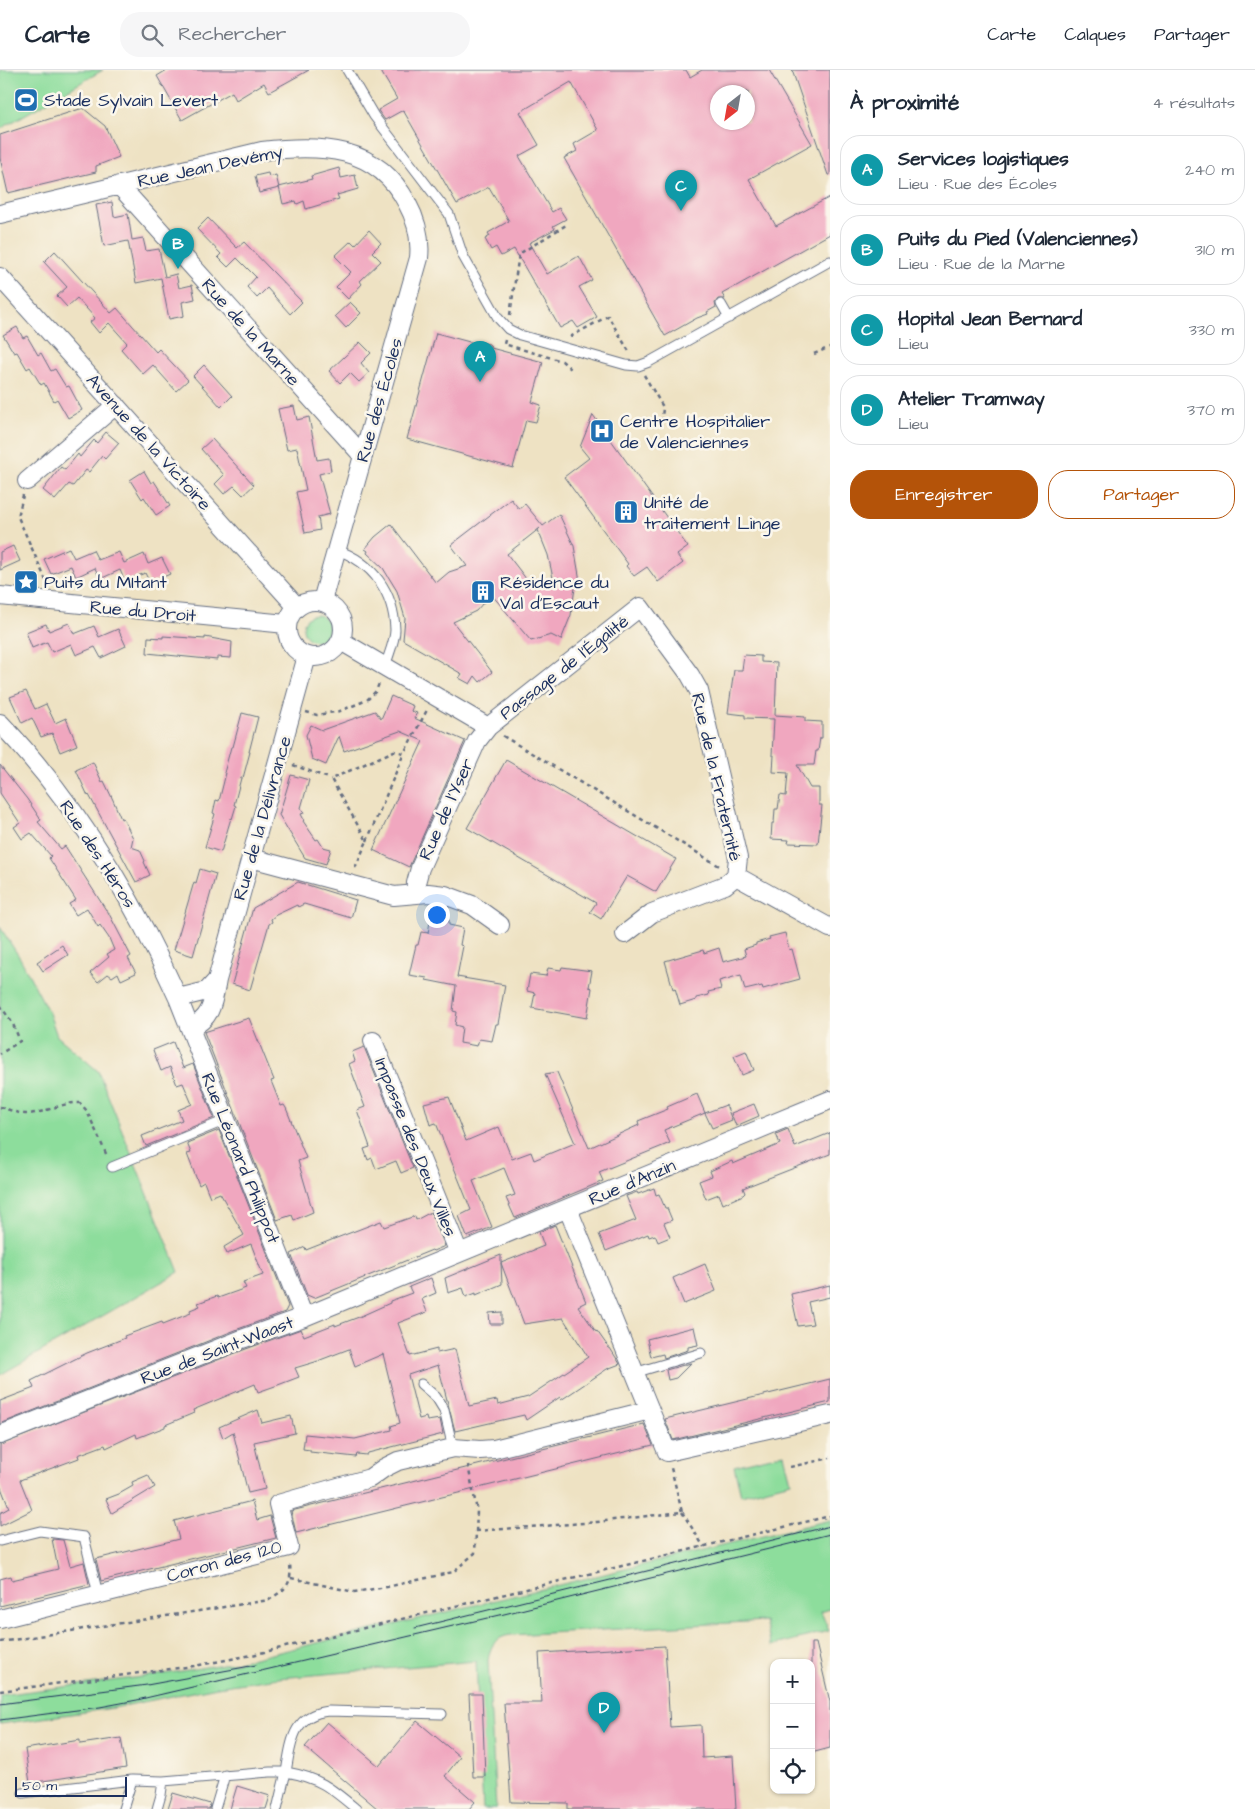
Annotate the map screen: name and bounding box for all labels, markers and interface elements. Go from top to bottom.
search box [120,12,470,57]
text: Carte [25,18,90,52]
icon: search [138,21,166,49]
text: Rechercher [178,21,286,48]
text: Carte [987,22,1036,47]
text: Calques [1064,22,1126,47]
text: Partager [1154,22,1230,47]
north arrow [710,85,755,130]
sports icon: Stade Sylvain Levert [13,87,39,113]
place label: Stade Sylvain Levert [44,88,219,114]
text: À proximité [850,88,959,117]
text: 4 résultats [1152,92,1235,114]
street label: Rue Jean Devémy [135,139,285,195]
text: Services logistiques [898,146,1069,173]
text: A [862,159,872,181]
text: 240 m [1185,159,1234,181]
pin: C [665,170,697,211]
text: Lieu · Rue des Écoles [898,173,1057,195]
text: Puits du Pied (Valenciennes) [898,226,1138,253]
pin: B [162,228,194,269]
text: B [861,239,873,261]
text: 310 m [1195,239,1234,261]
text: Lieu · Rue de la Marne [898,253,1065,275]
street label: Rue de la Marne [195,273,306,392]
text: Hopital Jean Bernard [898,306,1082,333]
text: C [861,319,873,341]
text: 330 m [1189,319,1234,341]
text: Lieu [898,333,928,355]
street label: Rue des Écoles [350,335,409,465]
pin: A [464,341,496,382]
street label: Avenue de la Victoire [80,368,217,516]
text: Atelier Tramway [898,386,1045,413]
text: D [862,399,872,421]
text: 370 m [1187,399,1234,421]
place label: Centre Hospitalier de Valenciennes [620,409,770,455]
text: Lieu [898,413,928,435]
hospital icon: Centre Hospitalier de Valenciennes [589,418,615,444]
button: Enregistrer [850,470,1038,519]
button: Partager [1048,470,1235,519]
place label: Unité de traitement Linge [644,490,781,537]
building icon: Unité de traitement Linge [613,499,639,525]
place icon: Puits du MItant [13,569,39,595]
place label: Puits du MItant [44,570,167,595]
place label: Résidence du Val d'Escaut [500,570,609,616]
building icon: Résidence du Val d'Escaut [470,579,496,605]
street label: Rue du Droit [89,594,198,629]
street label: Passage de l'Égalité [494,609,635,727]
street label: Rue de la Fraternité [685,691,748,864]
street label: Rue de la Délivrance [227,733,298,903]
street label: Rue de l'Yser [413,754,480,864]
street label: Rue des Héros [53,796,142,913]
your location [424,902,450,928]
street label: Impasse des Deux Villes [368,1054,463,1240]
street label: Rue Léonard Philippot [195,1069,286,1248]
street label: Rue d'Anzin [585,1153,680,1212]
street label: Rue de Saint-Waast [137,1310,298,1391]
street label: Coron des 120 [164,1534,285,1589]
map controls [770,1659,815,1794]
button: + [770,1659,815,1704]
pin: D [588,1692,620,1733]
button: − [770,1704,815,1749]
button: locate [770,1749,815,1794]
scale bar [15,1774,128,1797]
text: 50 m [22,1776,57,1796]

